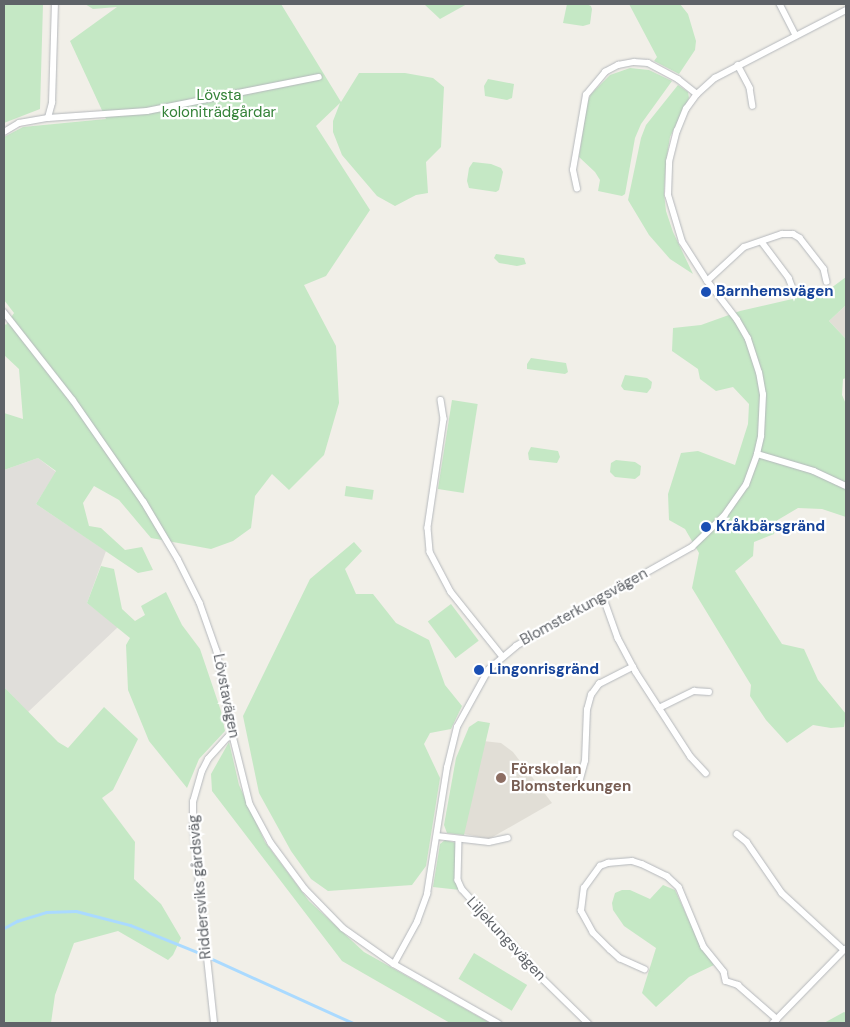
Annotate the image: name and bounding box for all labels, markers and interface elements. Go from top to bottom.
park label: Lövsta koloniträdgårdar [162,86,276,121]
place label: Barnhemsvägen [716,283,834,301]
marker: Barnhemsvägen [700,286,712,298]
place label: Kråkbärsgränd [716,518,825,536]
marker: Kråkbärsgränd [700,521,712,533]
street label: Blomsterkungsvägen [517,565,651,649]
street label: Lövstavägen [209,652,243,740]
place label: Lingonrisgränd [489,661,599,679]
marker: Lingonrisgränd [473,664,485,676]
place label: Förskolan Blomsterkungen [511,760,631,795]
marker: Förskolan Blomsterkungen [495,772,507,784]
street label: Riddersviks gårdsväg [185,814,215,960]
street label: Liljekungsvägen [463,893,549,985]

